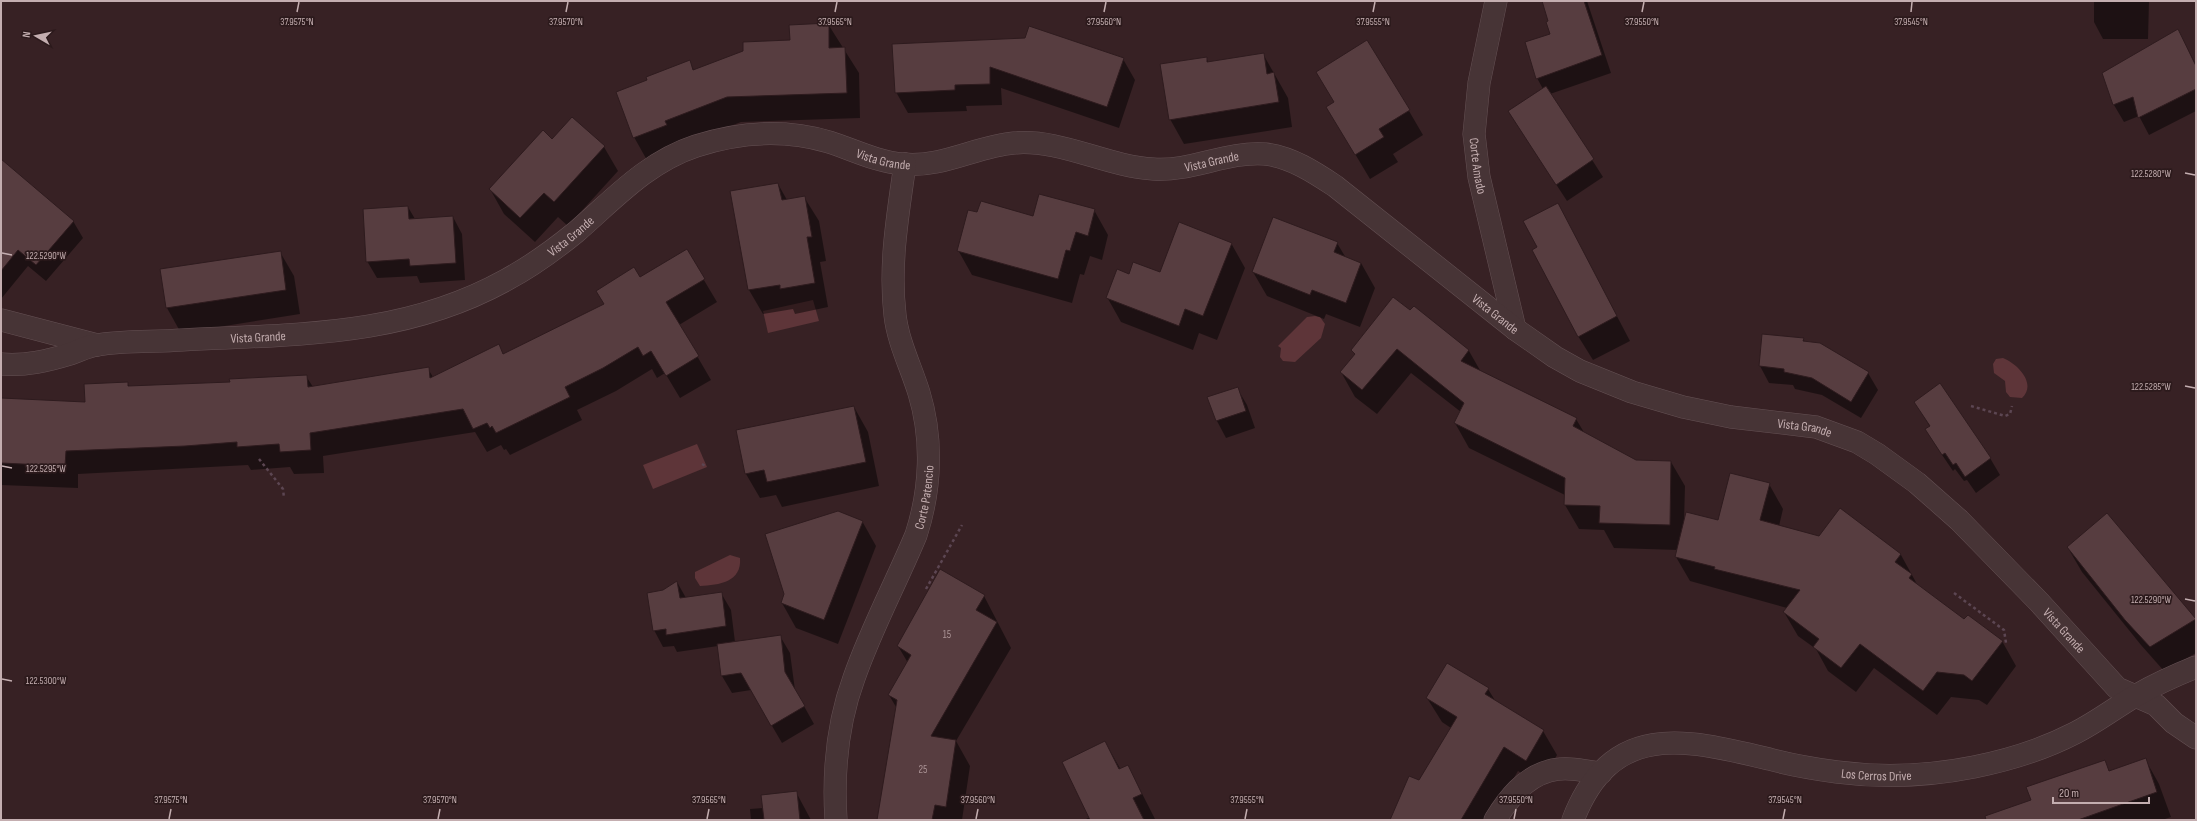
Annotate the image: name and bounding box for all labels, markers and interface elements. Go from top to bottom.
north arrow [16,16,56,56]
text: 37.9575°N [280,16,314,28]
text: 37.9570°N [549,16,583,28]
text: 37.9565°N [818,16,852,28]
text: 37.9560°N [1087,16,1121,28]
text: 37.9555°N [1356,16,1390,28]
text: 37.9550°N [1625,16,1659,28]
text: 37.9545°N [1894,16,1928,28]
text: N [20,30,34,38]
street label: Corte Amado [1465,137,1490,196]
street label: Vista Grande [854,146,911,173]
street label: Vista Grande [1183,148,1240,176]
text: 122.5280°W [2131,168,2172,180]
street label: Vista Grande [545,213,598,260]
text: 122.5290°W [26,250,67,262]
street label: Vista Grande [1468,291,1521,338]
street label: Vista Grande [230,328,286,347]
text: 122.5285°W [2131,381,2171,393]
street label: Vista Grande [1777,416,1834,441]
text: 122.5295°W [26,463,66,475]
street label: Corte Patencio [911,465,937,531]
text: 122.5290°W [2131,594,2172,606]
street label: Vista Grande [2039,605,2088,657]
house number: 15 [943,628,951,641]
text: 122.5300°W [26,675,67,687]
house number: 25 [919,763,927,776]
street label: Los Cerros Drive [1840,766,1912,784]
scale bar [2053,779,2149,805]
text: 20 m [2059,786,2079,801]
text: 37.9575°N [154,794,188,806]
text: 37.9570°N [423,794,457,806]
text: 37.9565°N [692,794,726,806]
text: 37.9560°N [961,794,995,806]
text: 37.9555°N [1230,794,1264,806]
text: 37.9550°N [1499,794,1533,806]
text: 37.9545°N [1768,794,1802,806]

